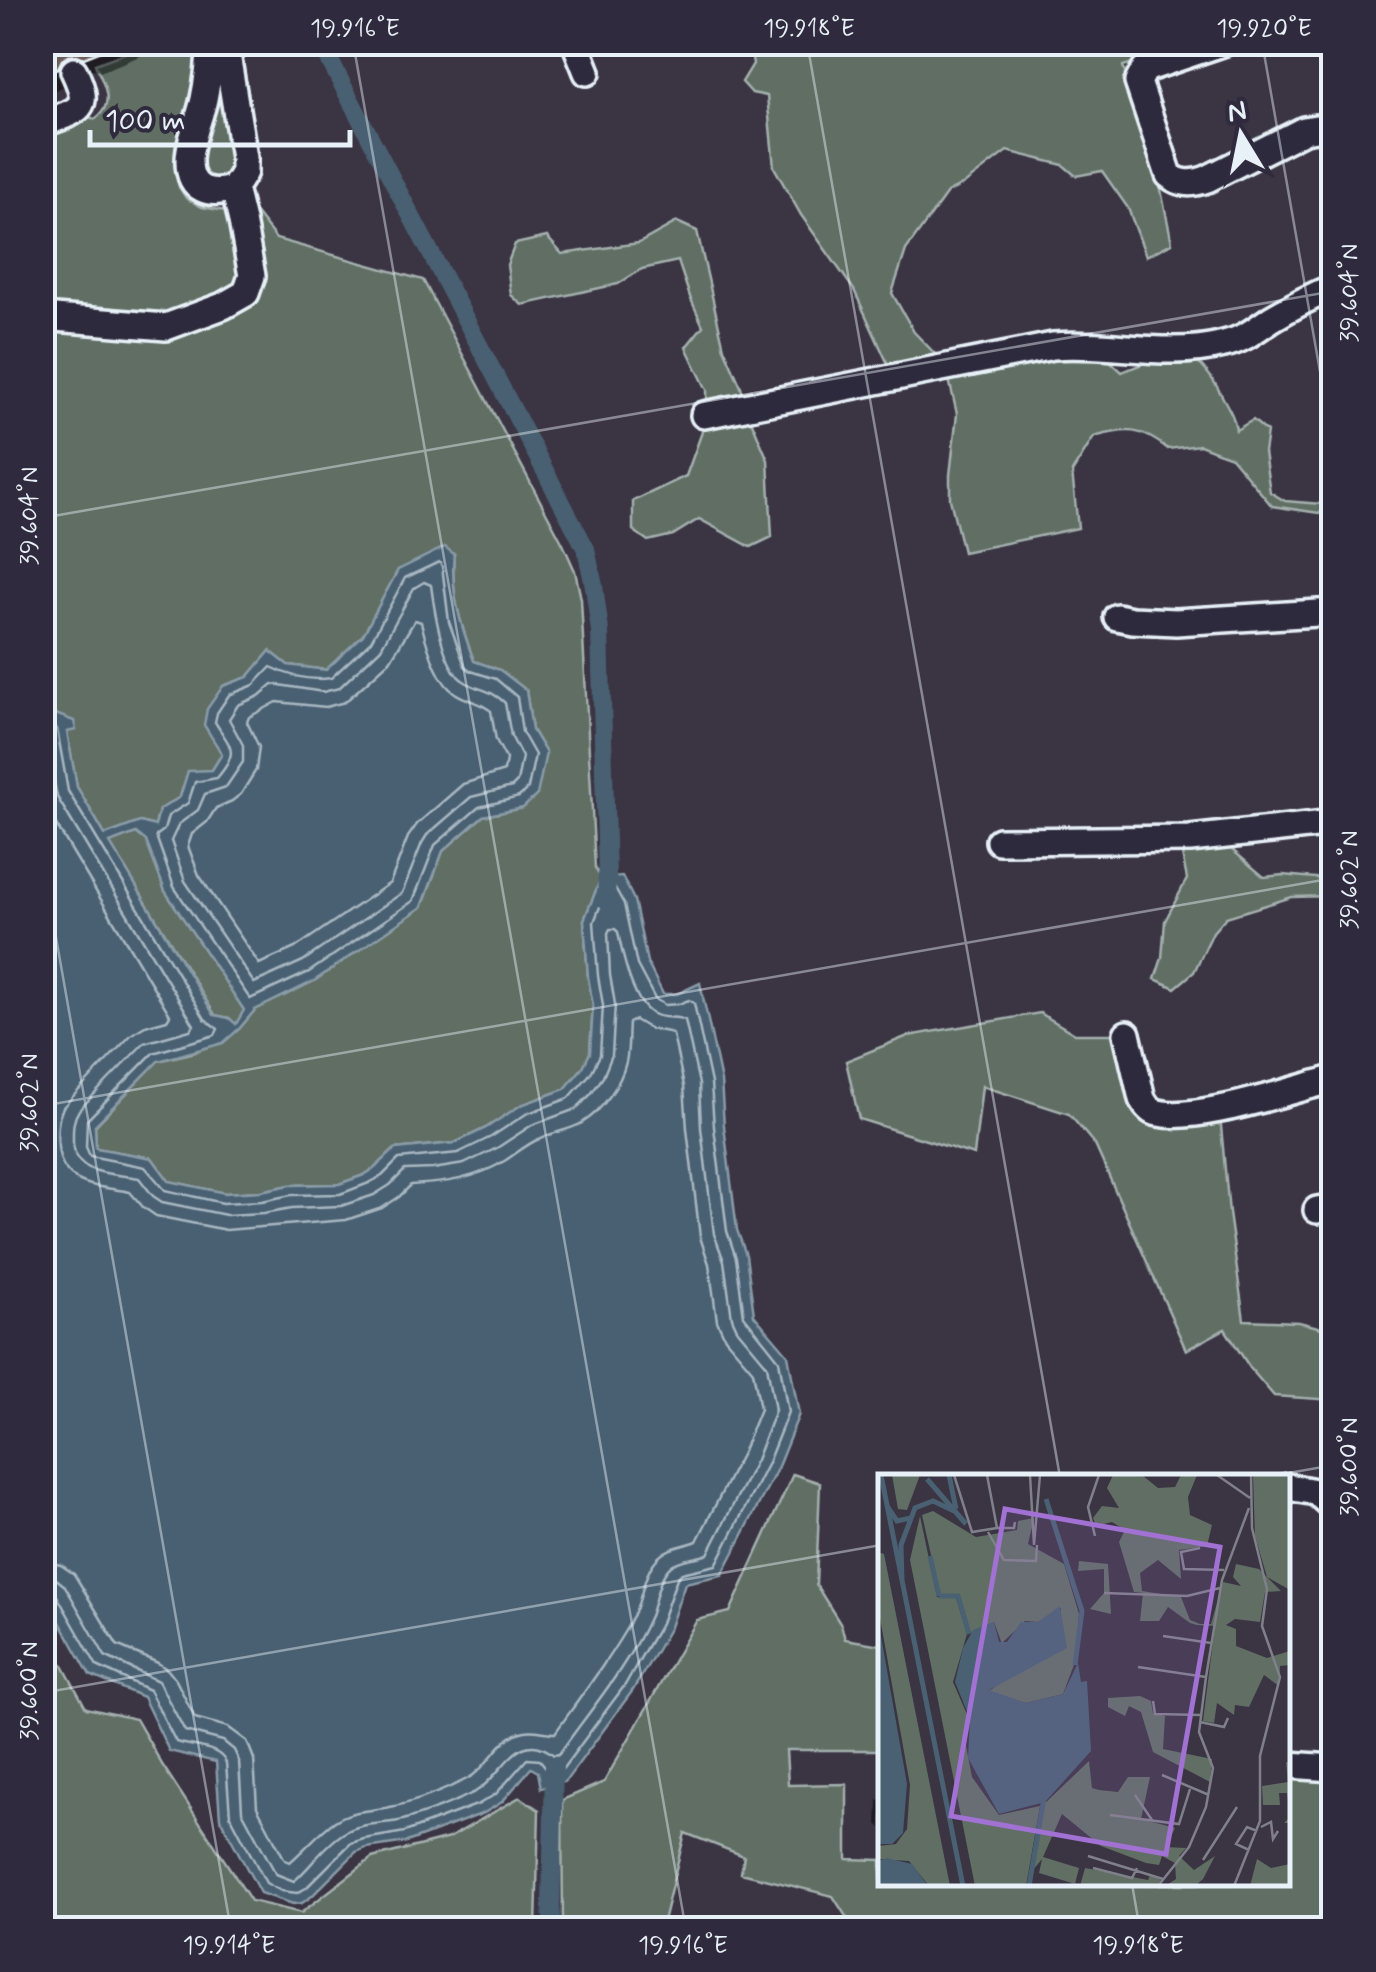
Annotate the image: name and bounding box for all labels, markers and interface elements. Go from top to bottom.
text: 19.916°E [310,13,400,46]
text: 19.918°E [763,13,855,46]
text: 19.920°E [1216,13,1312,46]
scale bar [90,85,350,147]
north arrow [1191,85,1291,185]
text: N [1225,93,1249,133]
text: 100 m [105,102,186,141]
text: 39.604°N [1334,243,1367,343]
text: 39.604°N [14,466,47,566]
text: 39.602°N [1334,830,1367,930]
text: 39.602°N [14,1053,47,1153]
text: 39.600°N [1334,1417,1367,1517]
inset map [878,1474,1291,1887]
text: 39.600°N [14,1641,47,1741]
text: 19.914°E [183,1930,275,1963]
text: 19.916°E [638,1930,728,1963]
text: 19.918°E [1092,1930,1184,1963]

